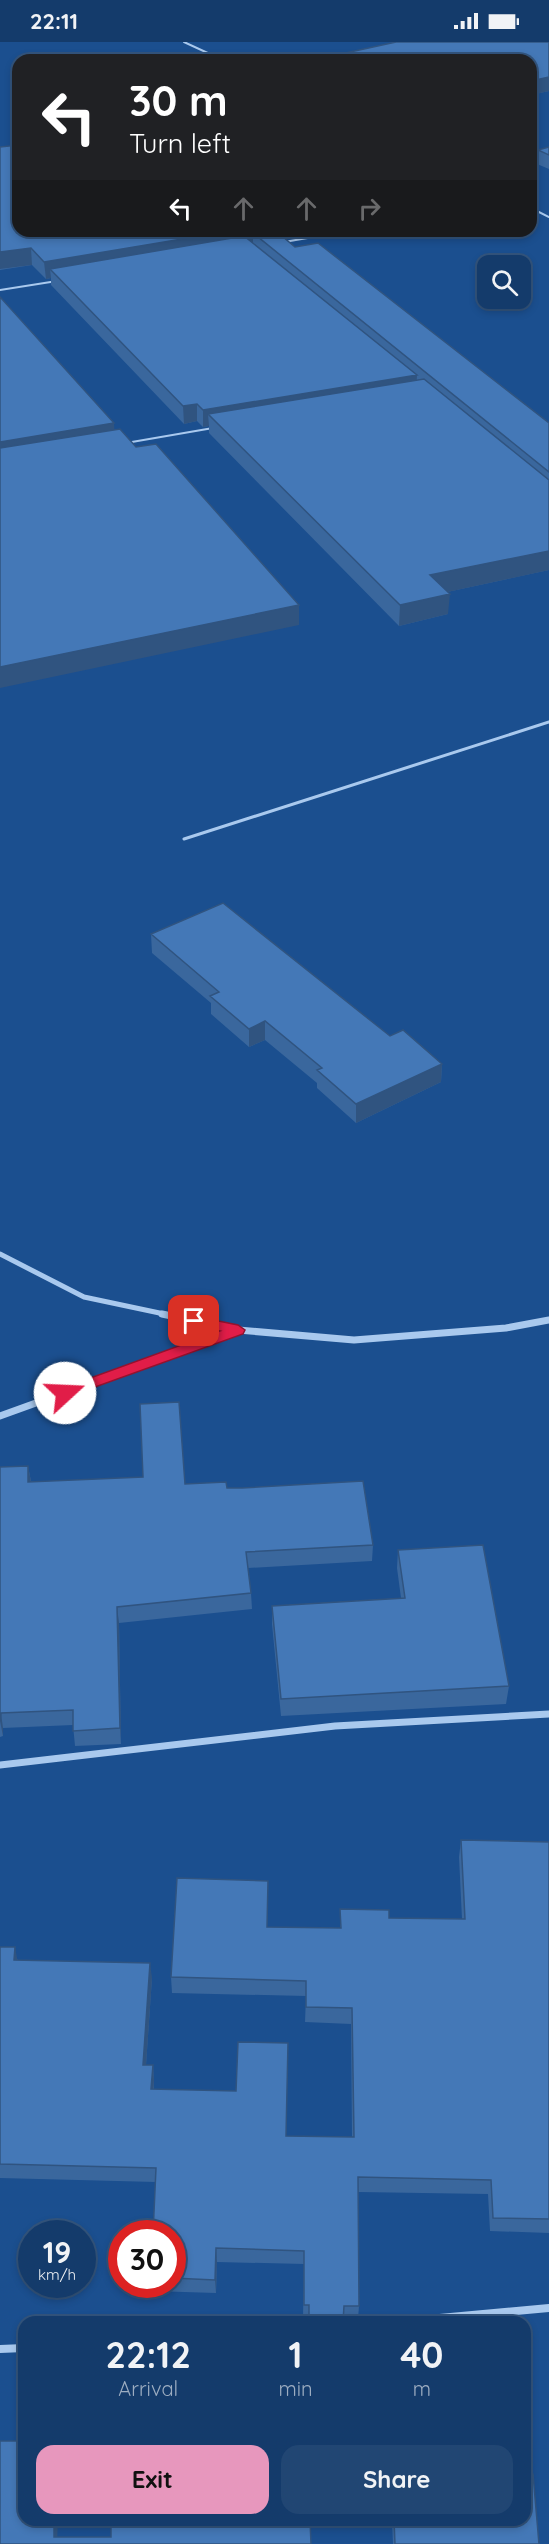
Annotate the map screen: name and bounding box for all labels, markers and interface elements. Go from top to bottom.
text: 22:11 [30,7,78,35]
text: 30 m [129,74,228,127]
icon: left [30,78,108,156]
text: Turn left [129,126,231,160]
icon: left [164,192,197,225]
icon: ahead [227,192,260,225]
icon: ahead [290,192,323,225]
icon: right [353,192,386,225]
map controls [477,255,531,309]
button: search [477,255,531,309]
pin [168,1295,219,1346]
icon: arrive [177,1304,210,1337]
position arrow [33,1361,97,1425]
speed limit sign: 30 [108,2220,186,2298]
text: 19 [43,2233,71,2271]
text: km/h [38,2265,76,2284]
text: 22:12 [106,2332,191,2377]
text: 1 [288,2332,303,2377]
text: 40 [400,2332,443,2377]
text: Arrival [118,2376,178,2401]
text: min [278,2376,313,2401]
text: m [413,2376,431,2401]
button: Exit [36,2445,269,2514]
button: Share [281,2445,513,2514]

